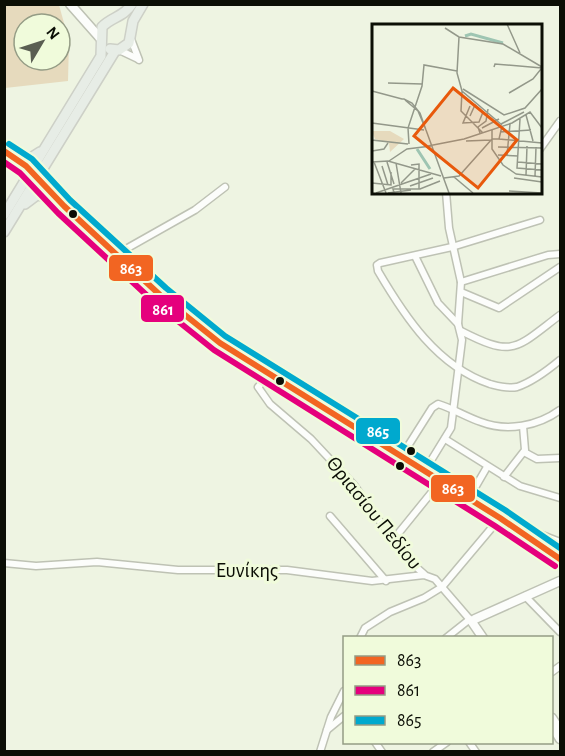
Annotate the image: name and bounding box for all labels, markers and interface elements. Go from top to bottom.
north arrow [12,12,72,72]
text: N [43,24,63,43]
inset map [372,24,541,194]
unlabelled marker [67,208,79,220]
line badge: 863 [108,254,154,282]
text: 863 [120,261,142,277]
line badge: 861 [140,294,185,323]
text: 861 [152,302,174,318]
unlabelled marker [274,375,286,387]
line badge: 865 [355,417,401,445]
text: 865 [367,424,389,440]
unlabelled marker [405,445,417,457]
street label: Θριασίου Πεδίου [322,453,426,573]
unlabelled marker [394,460,406,472]
line badge: 863 [430,474,476,503]
text: 863 [442,481,464,497]
street label: Ευνίκης [216,560,278,581]
legend [343,636,553,744]
text: 863 [397,652,421,670]
text: 861 [397,682,420,700]
text: 865 [397,712,422,730]

